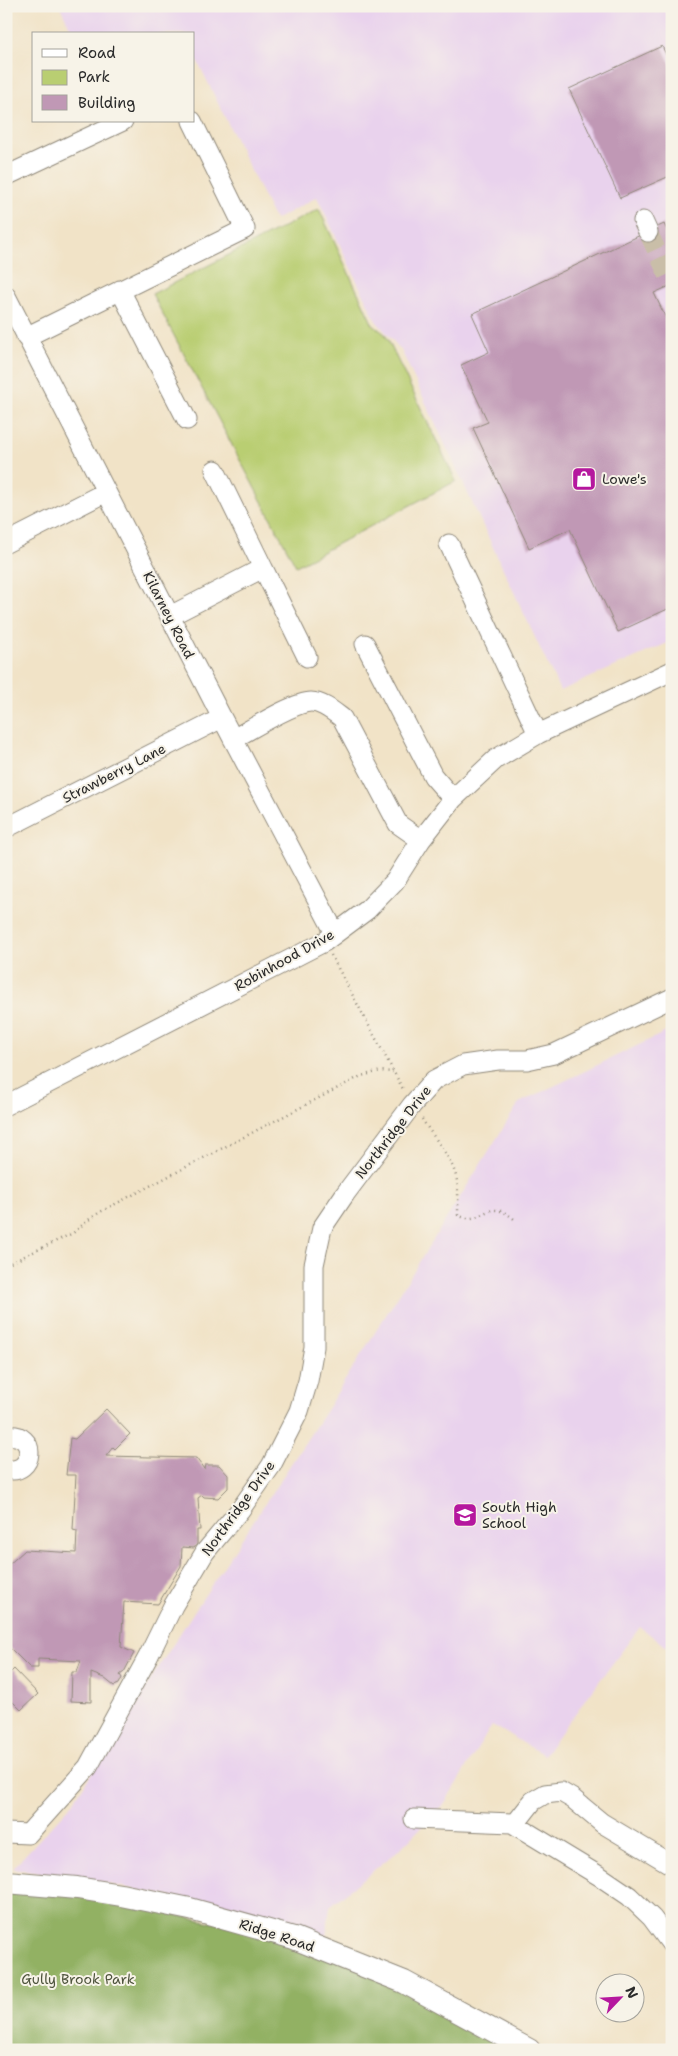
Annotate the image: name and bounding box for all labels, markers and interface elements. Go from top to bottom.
legend [32,32,195,122]
text: Road [78,43,116,63]
text: Park [78,67,110,87]
text: Building [78,93,135,113]
shop icon: Lowe's [571,466,597,492]
place label: Lowe's [602,470,647,488]
street label: Kilarney Road [139,568,199,662]
street label: Strawberry Lane [59,739,169,807]
street label: Robinhood Drive [231,925,337,995]
street label: Northridge Drive [351,1082,435,1182]
street label: Northridge Drive [197,1457,279,1559]
place label: South High School [482,1498,557,1532]
school or university icon: South High School [452,1502,478,1528]
street label: Ridge Road [237,1914,317,1956]
park label: Gully Brook Park [21,1970,135,1988]
north arrow [596,1974,646,2024]
text: N [621,1984,642,2001]

